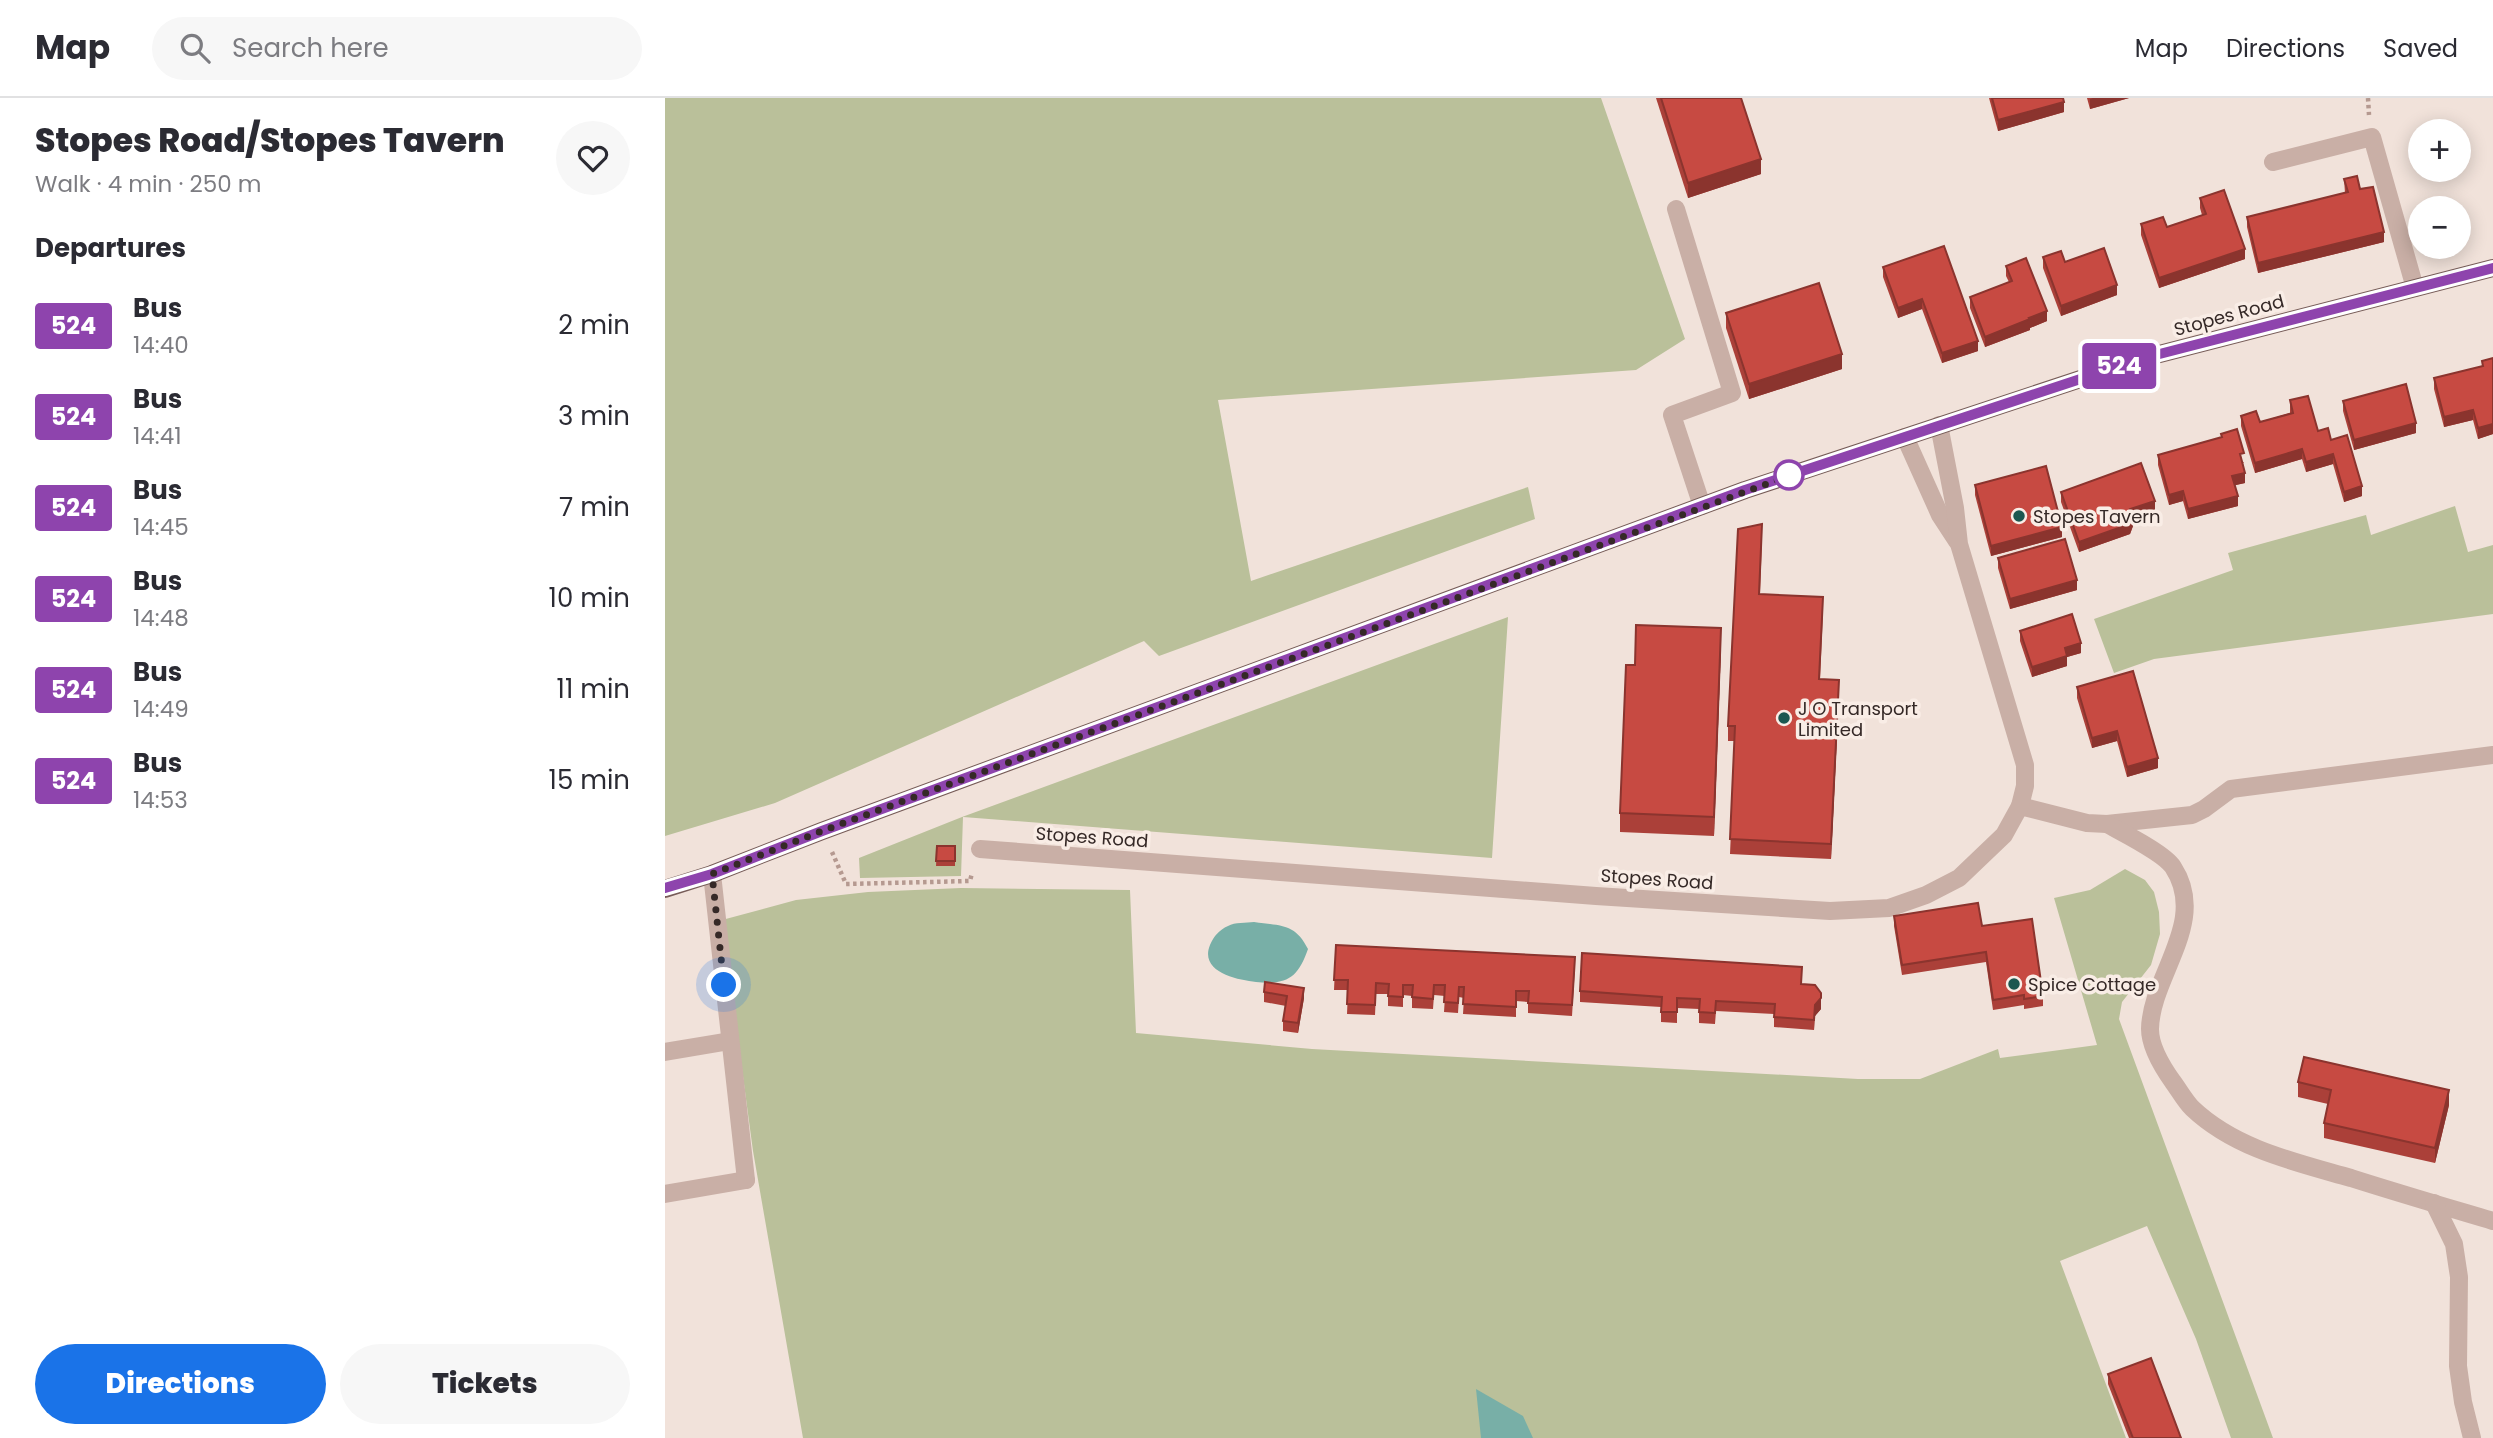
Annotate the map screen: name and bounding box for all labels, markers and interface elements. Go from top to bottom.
search box [152,17,642,80]
text: Map [35,24,110,71]
icon: search [176,29,214,67]
text: Search here [232,30,389,66]
text: Map [2135,32,2188,65]
text: Directions [2226,32,2345,65]
text: Saved [2383,32,2458,65]
text: Stopes Road/Stopes Tavern [35,117,505,164]
map controls [2408,119,2471,259]
button: + [2408,119,2471,182]
button: heart [556,121,630,195]
text: Walk · 4 min · 250 m [35,168,261,200]
button: − [2408,196,2471,259]
text: Departures [35,230,186,266]
street label: Stopes Road [2171,288,2287,342]
text: Bus [133,290,182,326]
text: 2 min [558,307,630,343]
text: 524 [51,309,96,342]
text: 14:40 [133,329,189,361]
line badge: 524 [2079,343,2159,389]
text: 524 [2096,349,2142,382]
text: Bus [133,381,182,417]
text: 3 min [558,398,630,434]
text: 524 [51,400,96,433]
text: 14:41 [133,420,182,452]
unlabelled marker [1774,460,1804,490]
text: Bus [133,472,182,508]
text: 7 min [559,489,630,525]
text: 524 [51,491,96,524]
place label: Stopes Tavern [2033,504,2161,529]
marker: Stopes Tavern [2011,508,2027,524]
text: 14:45 [133,511,189,543]
text: Bus [133,563,182,599]
text: 10 min [549,580,630,616]
text: 524 [51,582,96,615]
text: 14:48 [133,602,189,634]
text: Bus [133,654,182,690]
text: 11 min [557,671,630,707]
text: 524 [51,673,96,706]
text: 14:49 [133,693,189,725]
place label: J O Transport Limited [1798,696,1918,742]
marker: J O Transport Limited [1776,710,1792,726]
text: Bus [133,745,182,781]
text: 15 min [549,762,630,798]
text: 524 [51,764,96,797]
text: 14:53 [133,784,188,816]
street label: Stopes Road [1035,821,1149,853]
street label: Stopes Road [1600,863,1714,895]
your location [706,967,741,1002]
place label: Spice Cottage [2028,972,2156,997]
marker: Spice Cottage [2006,976,2022,992]
button: Directions [35,1344,326,1424]
button: Tickets [340,1344,630,1424]

